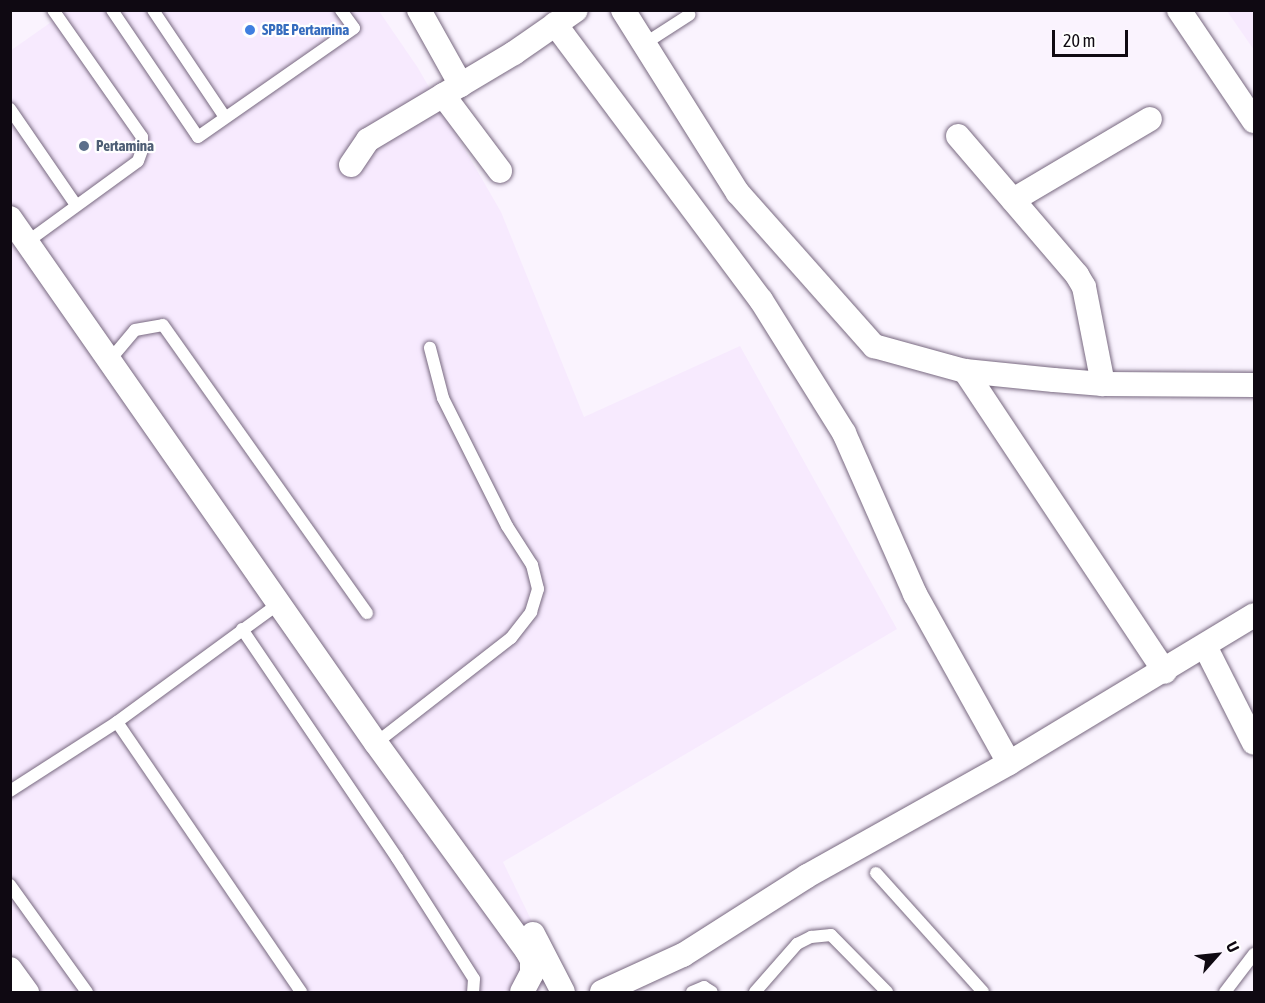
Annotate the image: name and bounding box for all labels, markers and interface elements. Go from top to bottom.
scale bar [1055,18,1132,56]
place label: SPBE Pertamina [262,21,349,39]
marker: SPBE Pertamina [243,23,257,37]
text: 20 m [1063,30,1095,51]
place label: Pertamina [96,137,154,155]
marker: Pertamina [77,139,91,153]
north arrow [1187,925,1247,985]
text: U [1223,939,1243,955]

